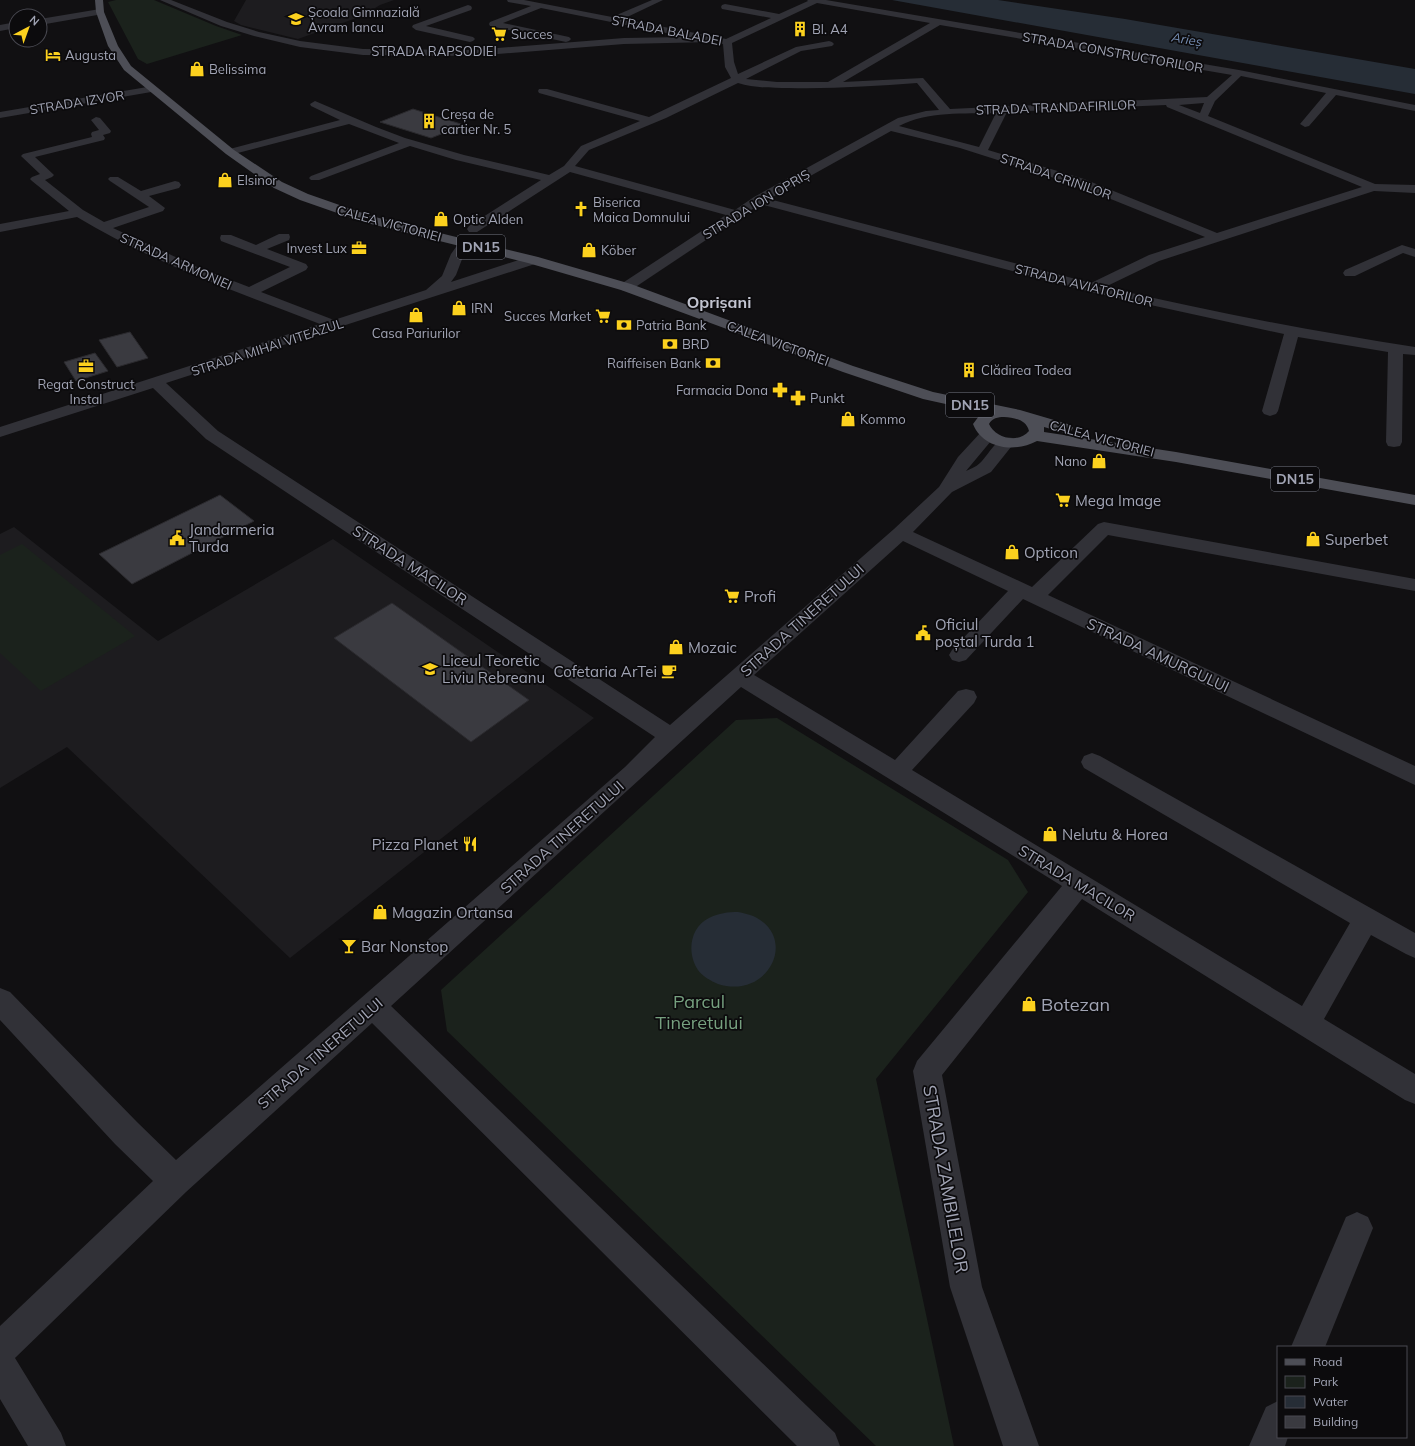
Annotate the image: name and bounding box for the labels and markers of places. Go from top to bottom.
place label: Școala Gimnazială Avram Iancu [308,4,420,35]
school or university icon: Școala Gimnazială Avram Iancu [287,10,305,28]
building icon: Bl. A4 [791,20,809,38]
place label: Bl. A4 [812,21,848,37]
supermarket icon: Succes [490,25,508,43]
place label: Succes [511,26,553,42]
hotel icon: Augusta [44,46,62,64]
place label: Augusta [65,47,116,63]
shop icon: Belissima [188,60,206,78]
place label: Belissima [209,61,266,77]
place label: Creșa de cartier Nr. 5 [441,106,512,137]
building icon: Creșa de cartier Nr. 5 [420,112,438,130]
shop icon: Elsinor [216,171,234,189]
place label: Elsinor [237,172,277,188]
place label: Biserica Maica Domnului [593,194,690,225]
church icon: Biserica Maica Domnului [572,200,590,218]
shop icon: Optic Alden [432,210,450,228]
place label: Optic Alden [453,211,523,227]
office icon: Invest Lux [350,239,368,257]
place label: Invest Lux [286,240,347,256]
shop icon: Köber [580,241,598,259]
place label: Köber [601,242,636,258]
shop icon: IRN [450,299,468,317]
place label: IRN [471,300,493,316]
shop icon: Casa Pariurilor [407,306,425,324]
supermarket icon: Succes Market [594,307,612,325]
place label: Succes Market [504,308,591,324]
bank icon: Patria Bank [615,316,633,334]
place label: Patria Bank [636,317,707,333]
place label: Casa Pariurilor [372,325,460,341]
bank icon: BRD [661,335,679,353]
place label: BRD [682,336,710,352]
bank icon: Raiffeisen Bank [704,354,722,372]
place label: Raiffeisen Bank [607,355,701,371]
office icon: Regat Construct Instal [77,357,95,375]
building icon: Clădirea Todea [960,361,978,379]
place label: Clădirea Todea [981,362,1072,378]
place label: Regat Construct Instal [37,376,135,407]
pharmacy icon: Farmacia Dona [771,381,789,399]
place label: Farmacia Dona [676,382,768,398]
pharmacy icon: Punkt [789,389,807,407]
place label: Punkt [810,390,845,406]
shop icon: Kommo [839,410,857,428]
place label: Kommo [860,411,906,427]
shop icon: Nano [1090,452,1108,470]
place label: Nano [1054,453,1087,469]
supermarket icon: Mega Image [1054,491,1072,509]
place label: Mega Image [1075,491,1161,510]
place label: Jandarmeria Turda [189,520,275,556]
public building icon: Jandarmeria Turda [168,529,186,547]
shop icon: Superbet [1304,530,1322,548]
place label: Superbet [1325,530,1388,549]
shop icon: Opticon [1003,543,1021,561]
place label: Opticon [1024,543,1078,562]
supermarket icon: Profi [723,587,741,605]
place label: Profi [744,587,776,606]
place label: Oficiul poștal Turda 1 [935,615,1035,651]
public building icon: Oficiul poștal Turda 1 [914,624,932,642]
shop icon: Mozaic [667,638,685,656]
place label: Mozaic [688,638,737,657]
place label: Liceul Teoretic Liviu Rebreanu [442,651,545,687]
school or university icon: Liceul Teoretic Liviu Rebreanu [421,660,439,678]
place label: Cofetaria ArTei [553,662,657,681]
cafe icon: Cofetaria ArTei [660,662,678,680]
shop icon: Nelutu & Horea [1041,825,1059,843]
place label: Nelutu & Horea [1062,825,1168,844]
place label: Pizza Planet [372,835,458,854]
restaurant icon: Pizza Planet [461,835,479,853]
shop icon: Magazin Ortansa [371,903,389,921]
place label: Magazin Ortansa [392,903,513,922]
bar icon: Bar Nonstop [340,937,358,955]
place label: Bar Nonstop [361,937,448,956]
place label: Botezan [1041,993,1110,1016]
shop icon: Botezan [1020,995,1038,1013]

